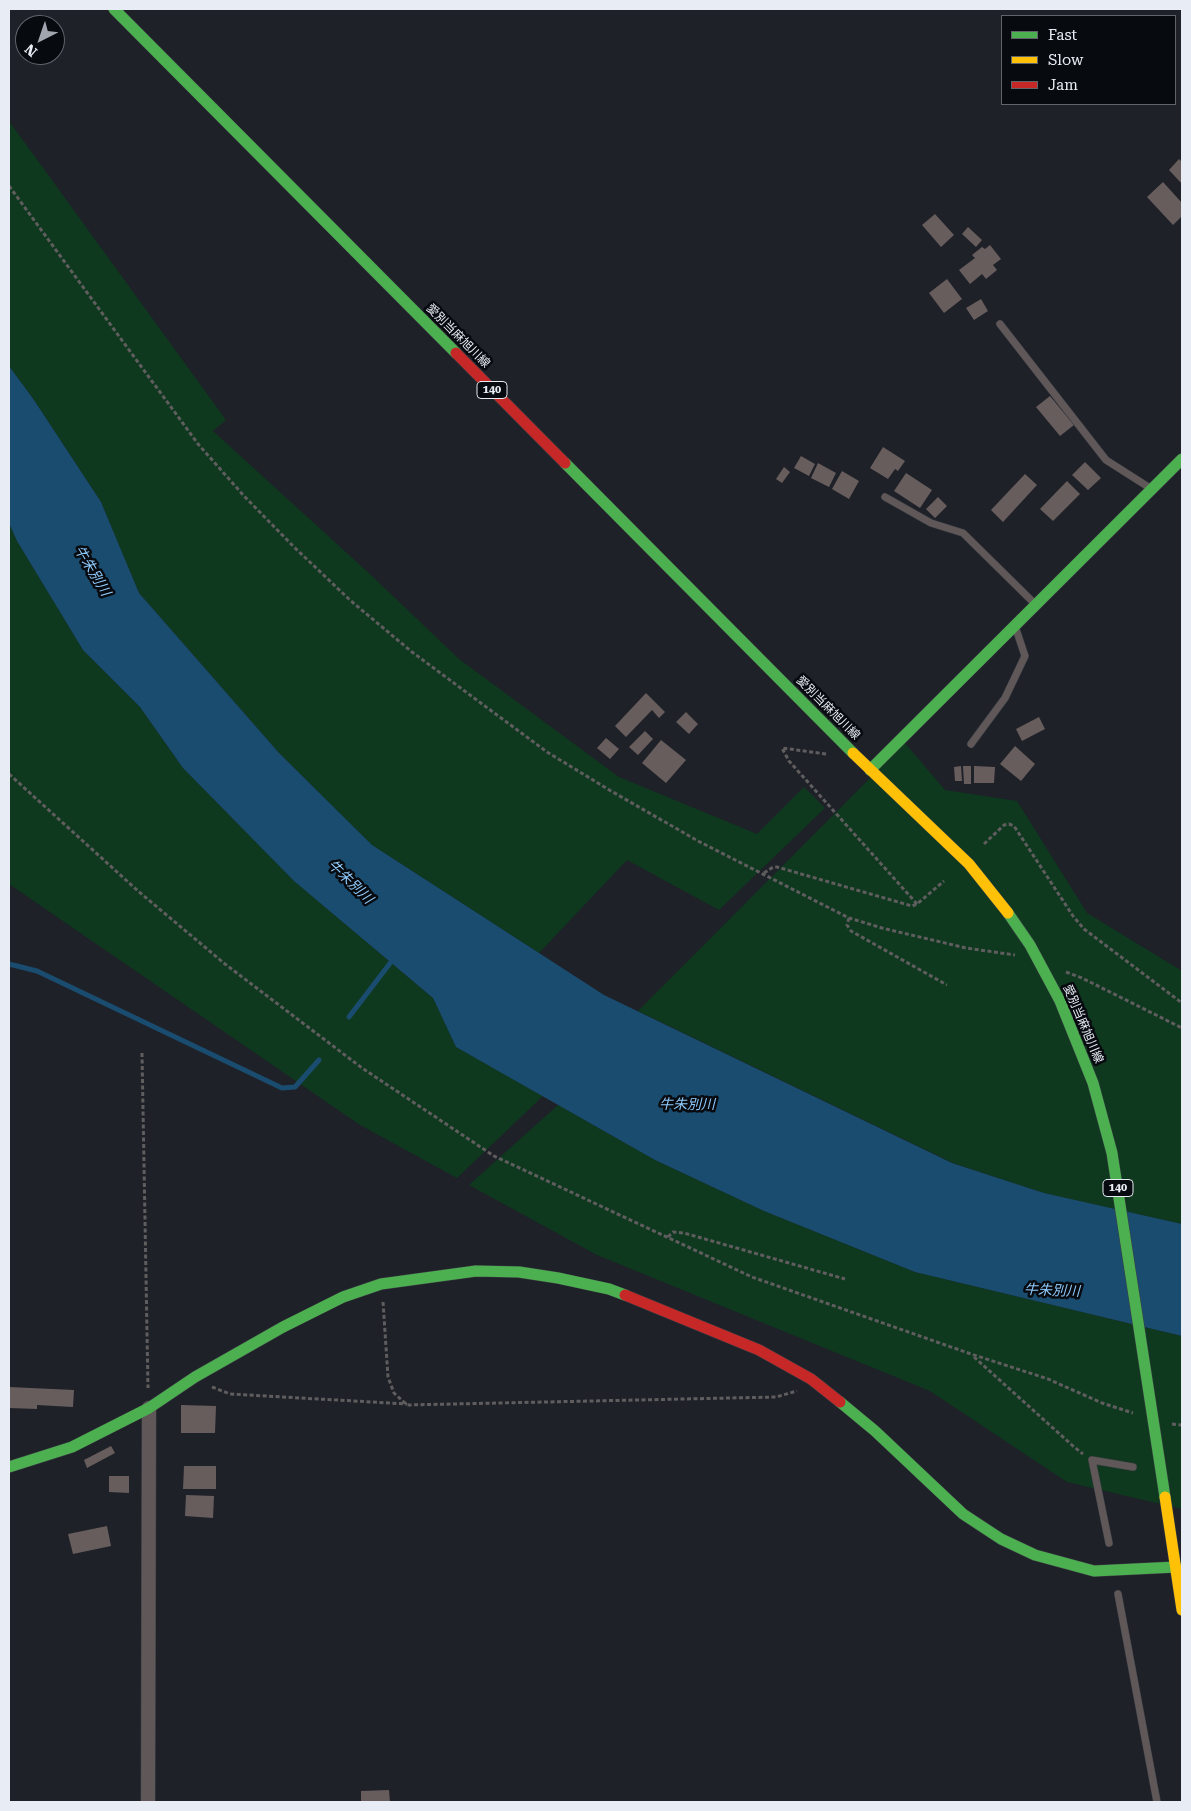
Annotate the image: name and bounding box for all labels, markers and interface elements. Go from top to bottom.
north arrow [15,15,65,65]
legend [1001,15,1176,105]
text: Fast [1048,26,1077,44]
text: N [21,41,40,60]
text: Slow [1048,51,1083,69]
text: Jam [1048,76,1078,94]
street label: 愛別当麻旭川線 [423,301,493,371]
road number: 140 [477,382,507,398]
water label: 牛朱別川 [70,543,114,599]
street label: 愛別当麻旭川線 [793,673,863,743]
water label: 牛朱別川 [324,857,376,907]
street label: 愛別当麻旭川線 [1060,983,1106,1065]
water label: 牛朱別川 [659,1097,715,1113]
road number: 140 [1103,1180,1133,1196]
water label: 牛朱別川 [1024,1282,1080,1300]

